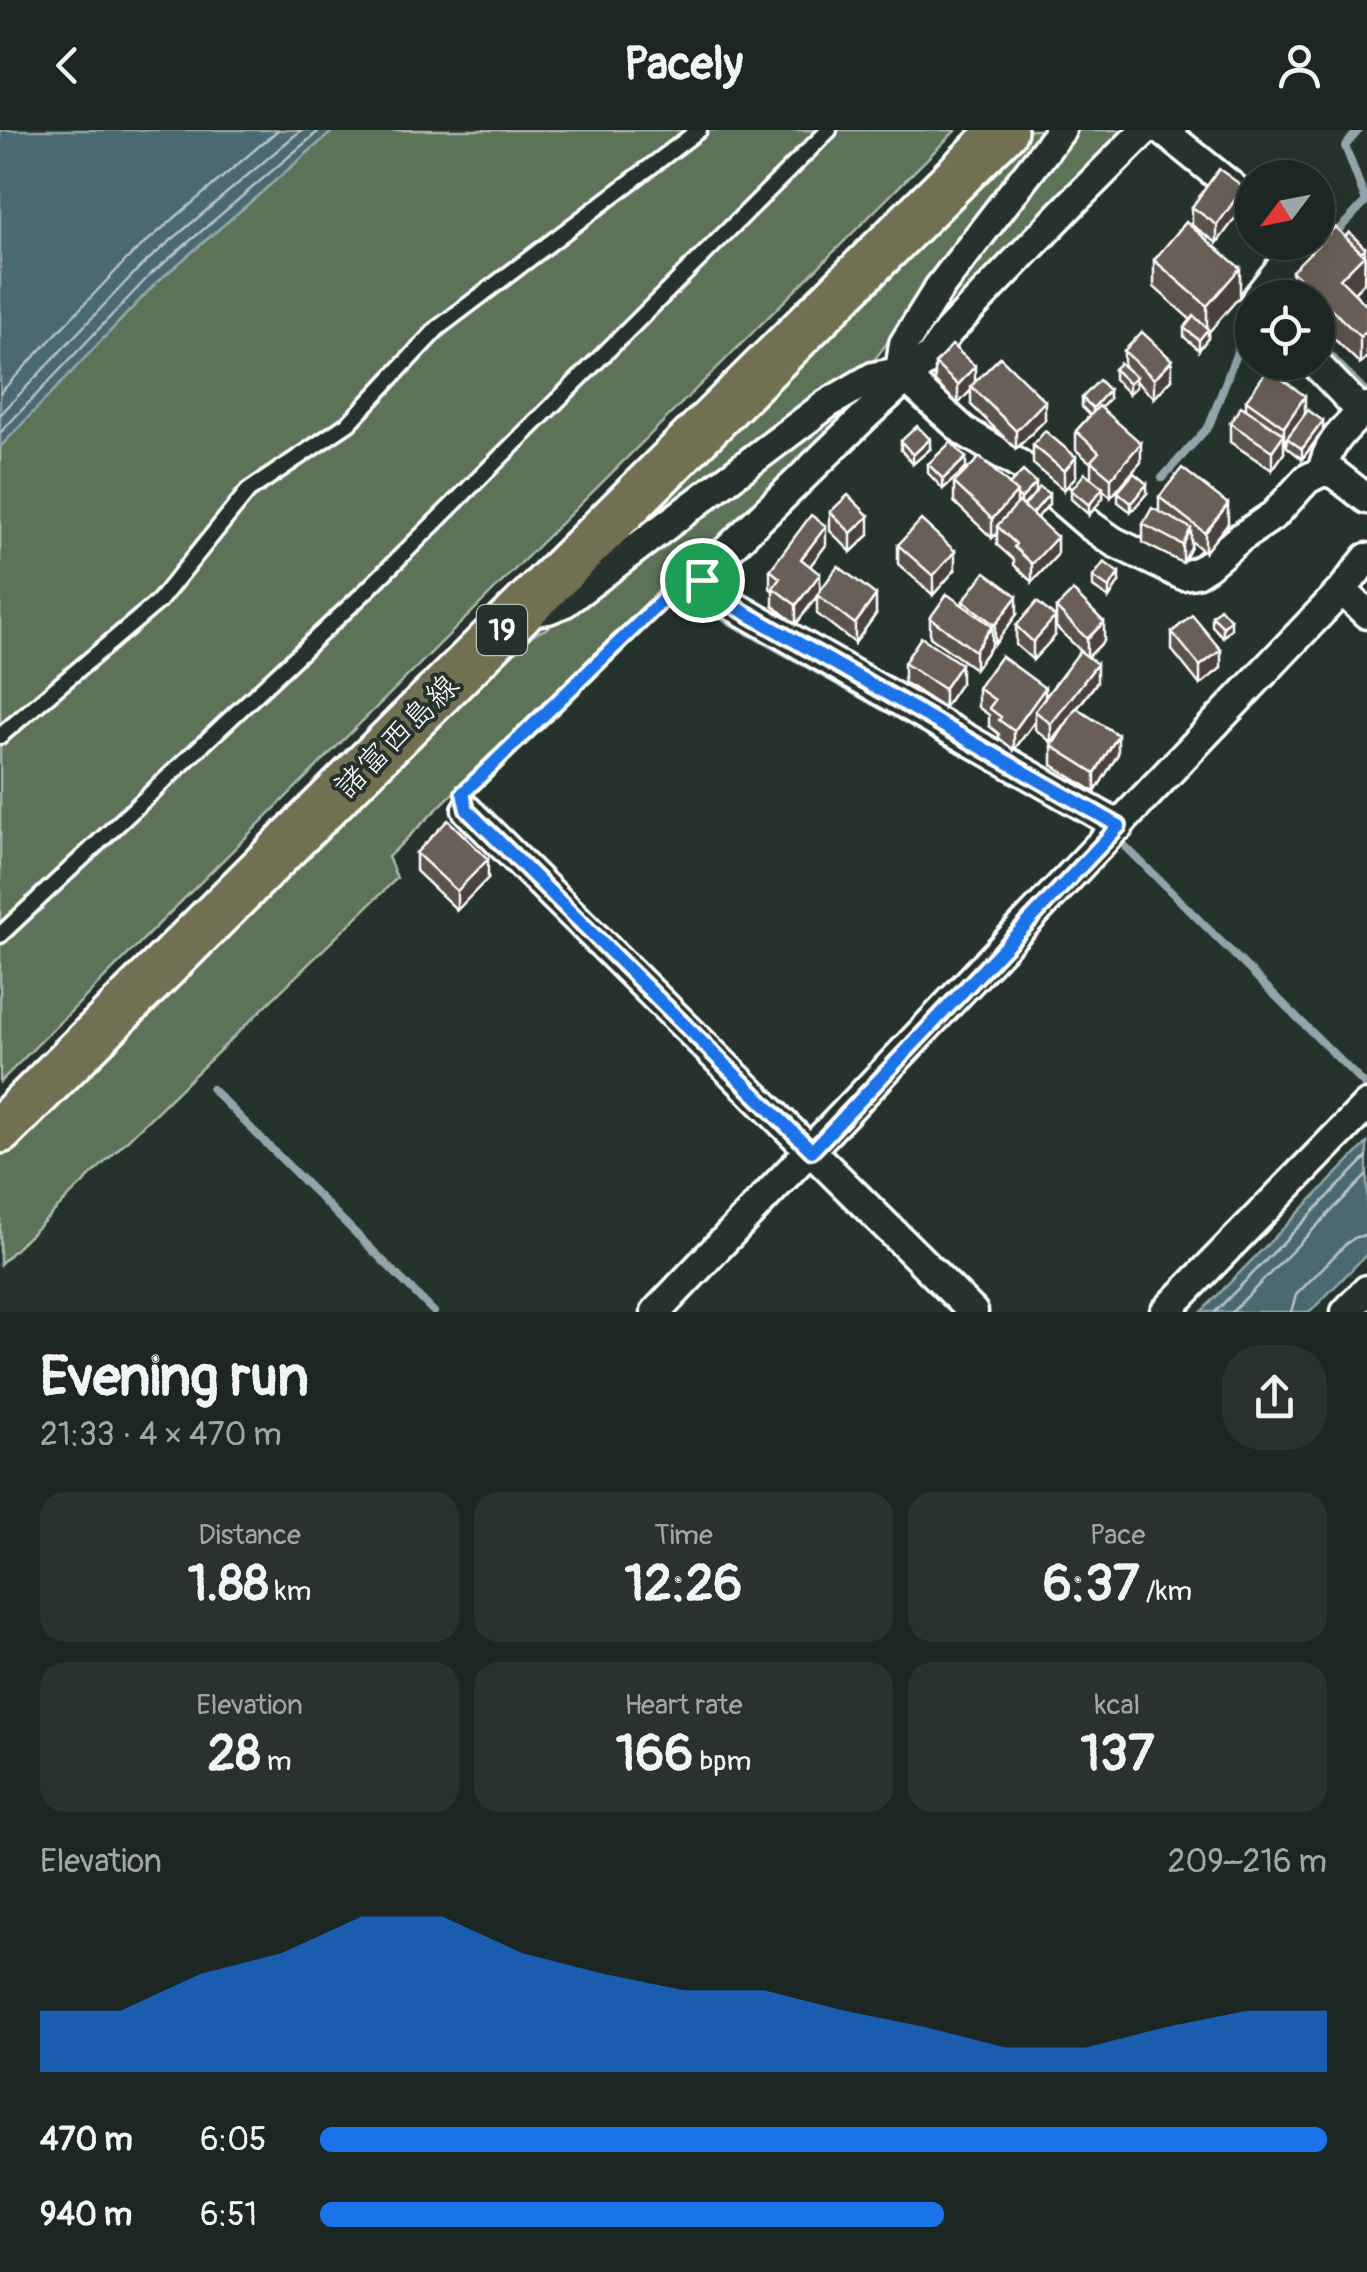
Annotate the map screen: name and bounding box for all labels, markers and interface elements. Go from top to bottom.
text: Pacely [624,37,743,93]
icon: back [40,38,95,93]
icon: person [1272,38,1327,93]
north arrow [1235,160,1335,260]
map controls [1235,160,1335,380]
button: locate [1235,280,1335,380]
pin [660,538,745,623]
icon: arrive [675,553,730,608]
road number: 19 [477,605,527,655]
street label: 諸富西島線 [326,666,467,807]
text: Evening run [40,1343,309,1412]
button: share [1222,1345,1327,1450]
text: 21:33 · 4 × 470 m [40,1415,282,1455]
text: Distance [198,1518,301,1553]
text: Time [654,1518,713,1553]
text: Pace [1090,1518,1145,1553]
text: 1.88 [188,1553,269,1616]
text: 12:26 [625,1553,742,1616]
text: 6:37 [1043,1553,1140,1616]
text: km [269,1574,311,1609]
text: /km [1140,1574,1192,1609]
text: Elevation [196,1688,303,1723]
text: Heart rate [624,1688,743,1723]
text: kcal [1095,1688,1140,1723]
text: 28 [207,1723,261,1786]
text: 166 [616,1723,693,1786]
text: 137 [1081,1723,1154,1786]
text: m [261,1744,292,1779]
text: bpm [693,1744,751,1779]
text: Elevation [40,1842,162,1882]
text: 209–216 m [1168,1842,1327,1882]
text: 470 m [40,2120,133,2160]
text: 6:05 [200,2120,266,2160]
text: 940 m [40,2195,132,2235]
text: 6:51 [200,2195,257,2235]

